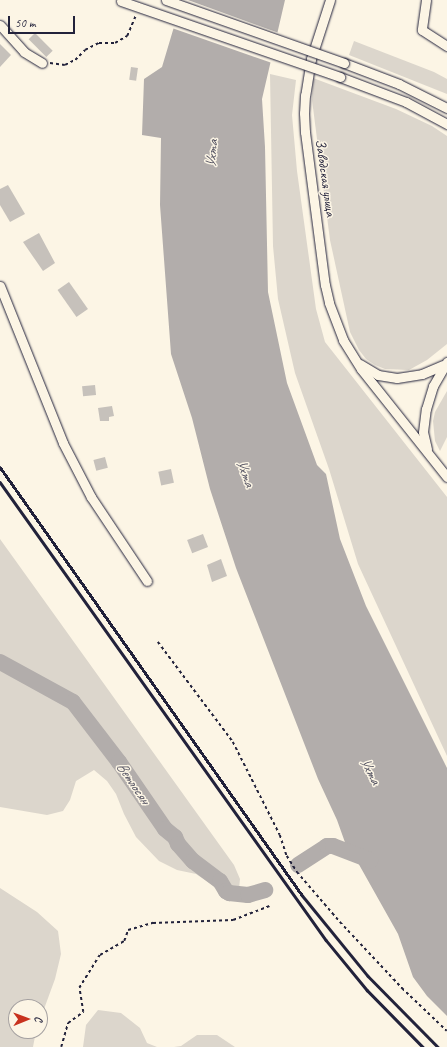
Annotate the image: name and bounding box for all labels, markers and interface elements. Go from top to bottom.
scale bar [10,8,77,34]
text: 50 m [15,15,35,31]
street label: Заводская улица [311,138,339,218]
water label: Ухта [202,139,222,169]
water label: Ухта [232,457,258,489]
water label: Ухта [355,754,385,788]
water label: Ветлосян [112,759,154,807]
north arrow [8,999,48,1039]
text: С [32,1016,46,1022]

